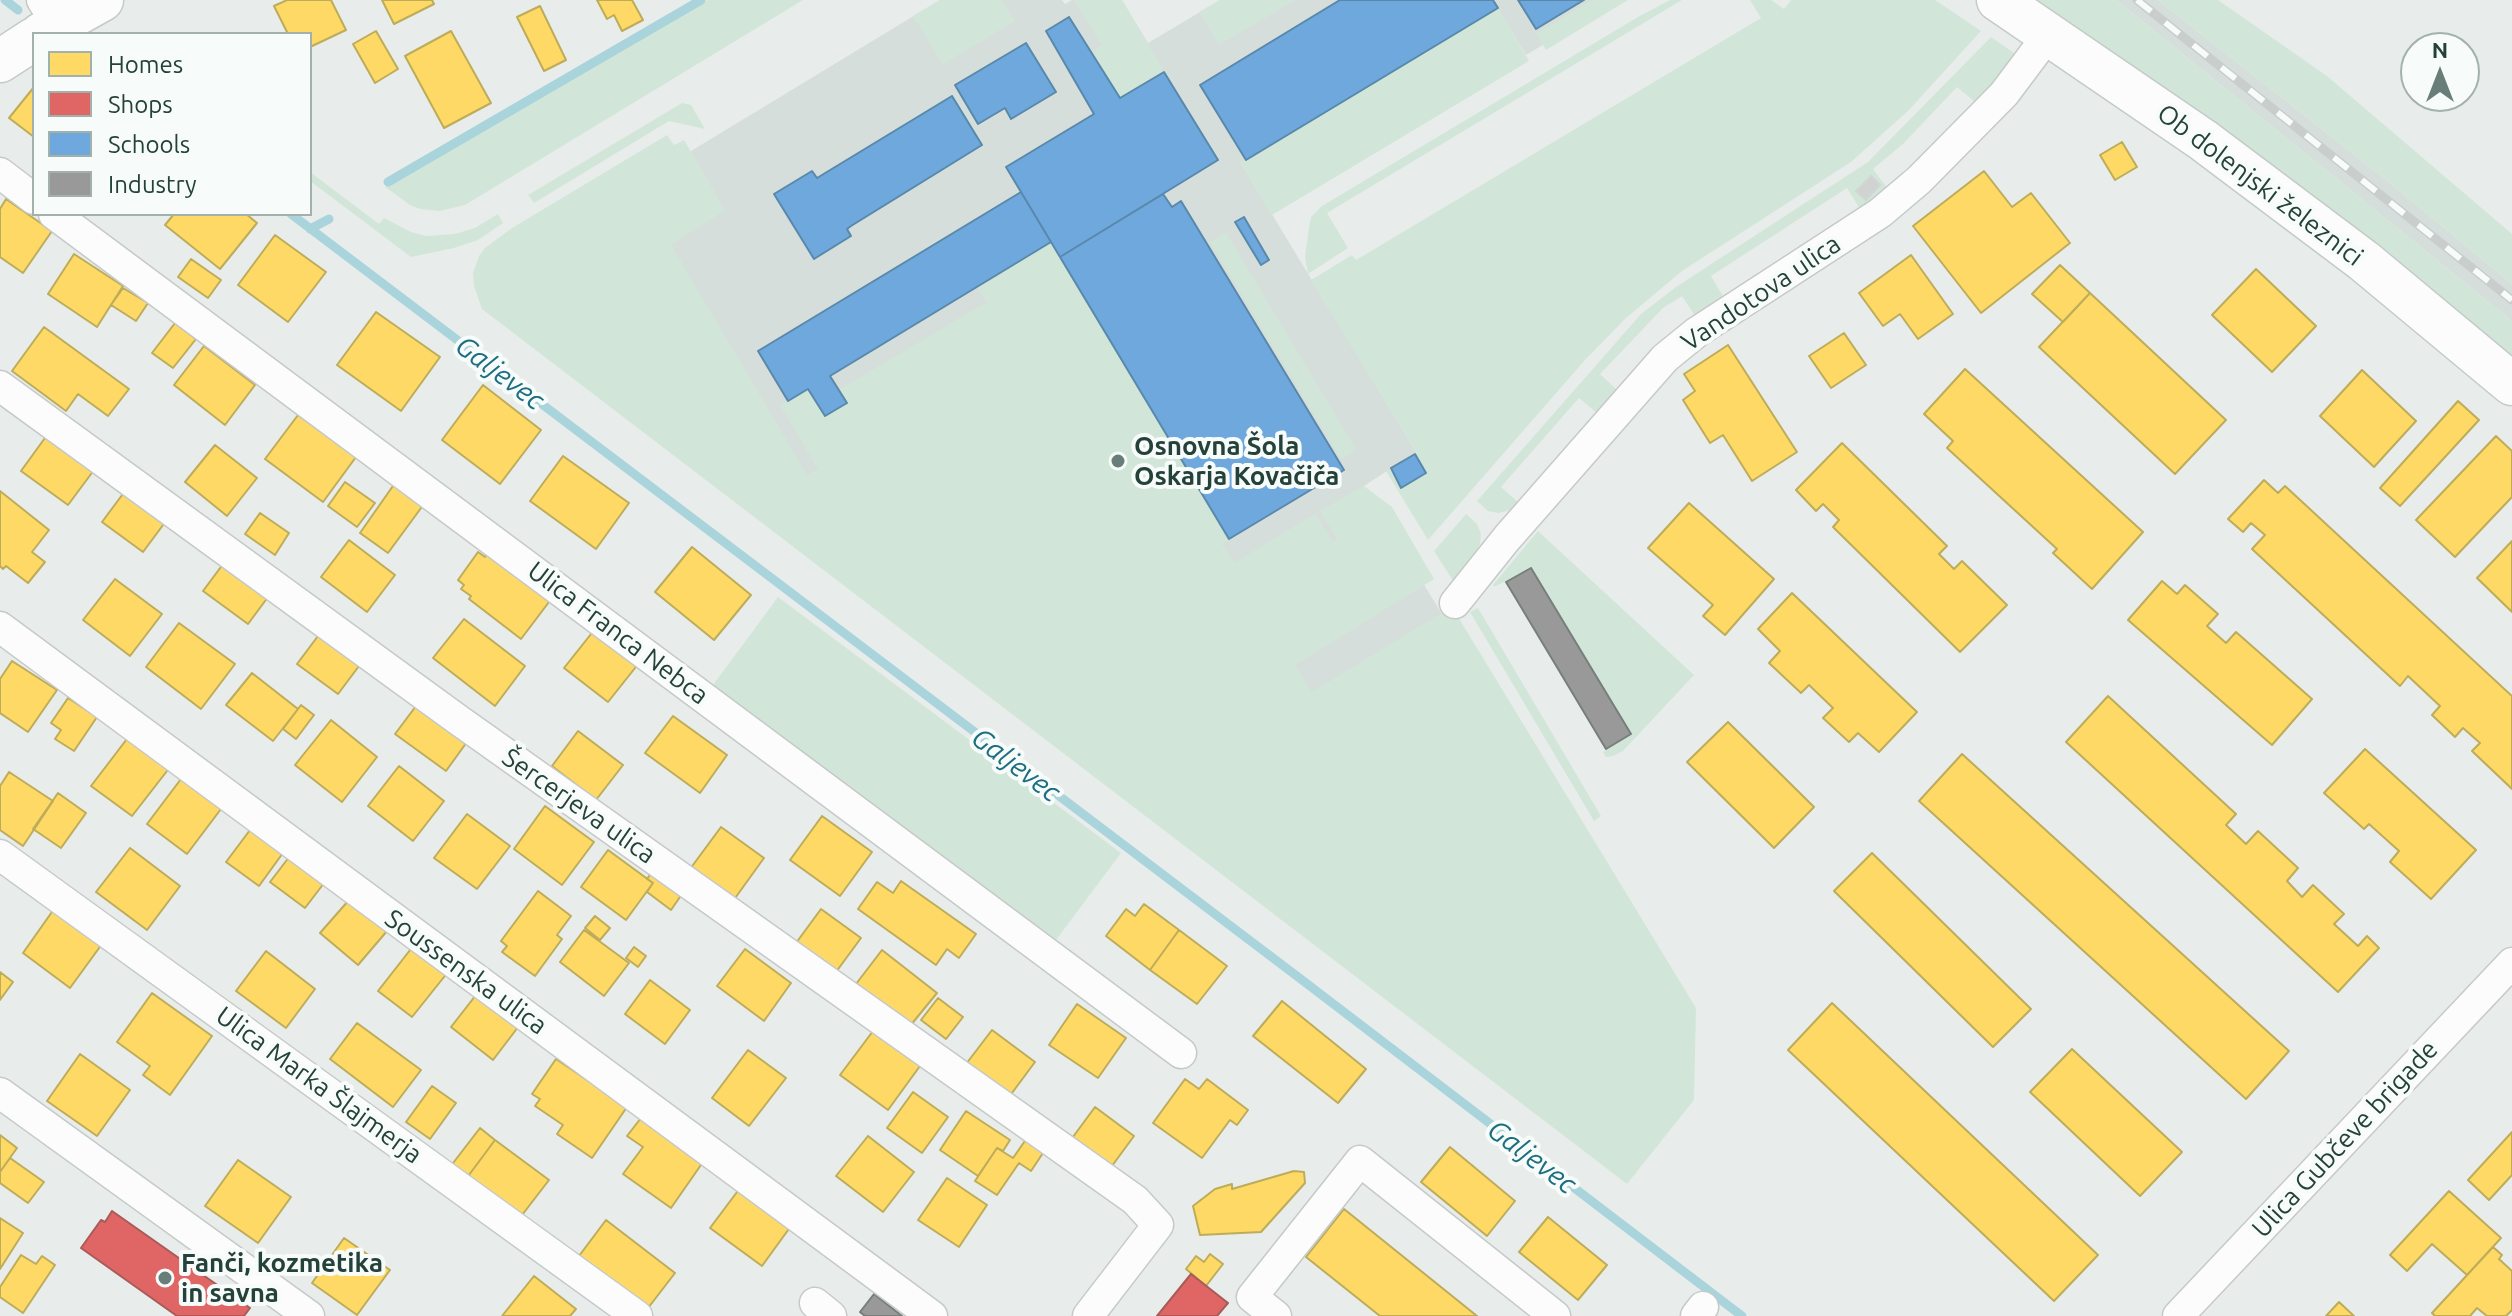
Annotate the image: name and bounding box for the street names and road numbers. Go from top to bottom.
street label: Ob dolenjski železnici [2151,97,2369,273]
street label: Vandotova ulica [1675,228,1847,358]
street label: Ulica Franca Nebca [521,555,715,711]
street label: Šercerjeva ulica [496,742,662,870]
street label: Soussenska ulica [379,903,553,1041]
street label: Ulica Marka Šlajmerja [210,1000,428,1170]
street label: Ulica Gubčeve brigade [2246,1034,2444,1244]

